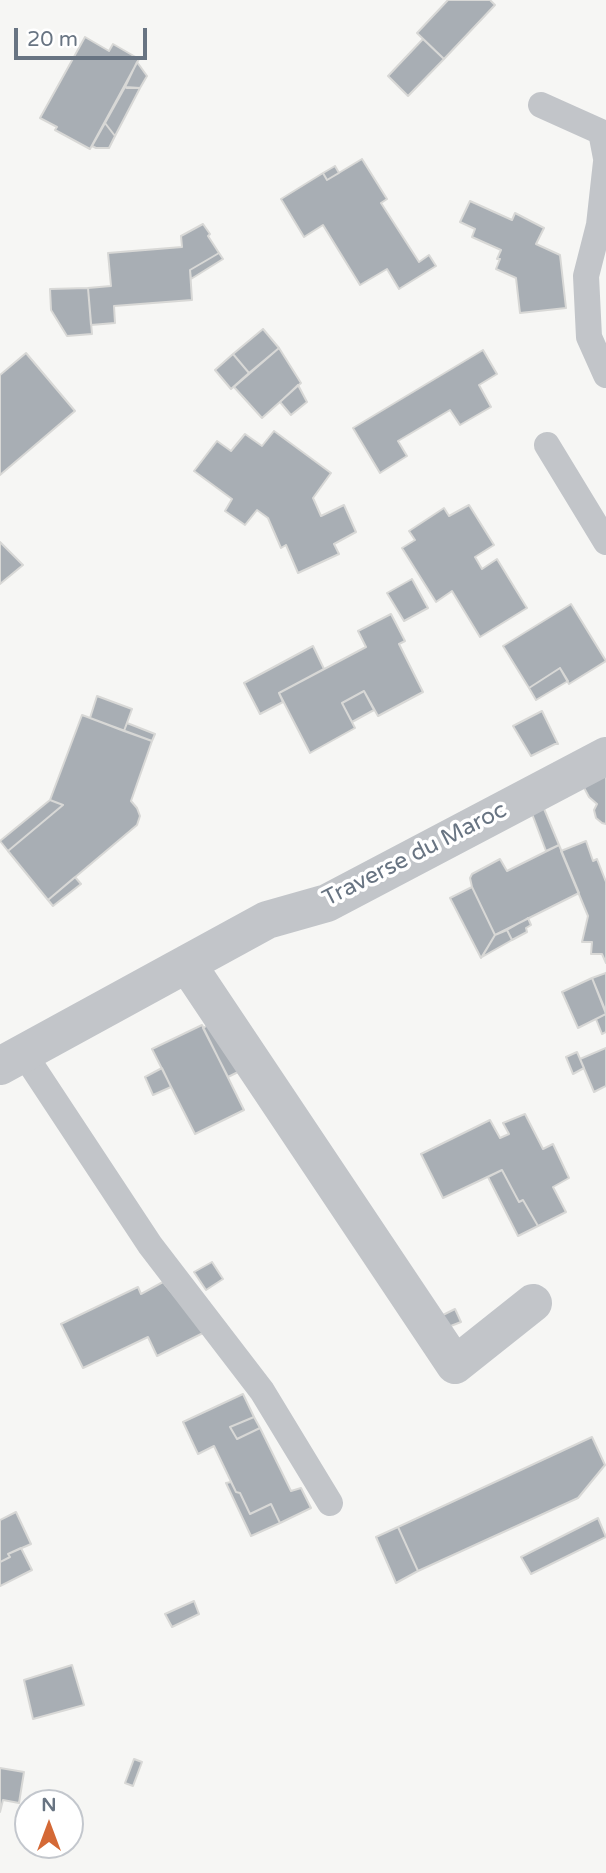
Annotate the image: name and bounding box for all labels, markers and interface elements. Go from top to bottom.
scale bar [18,14,150,58]
text: 20 m [27,27,78,52]
street label: Traverse du Maroc [319,797,511,913]
north arrow [14,1789,84,1859]
text: N [41,1794,57,1816]

